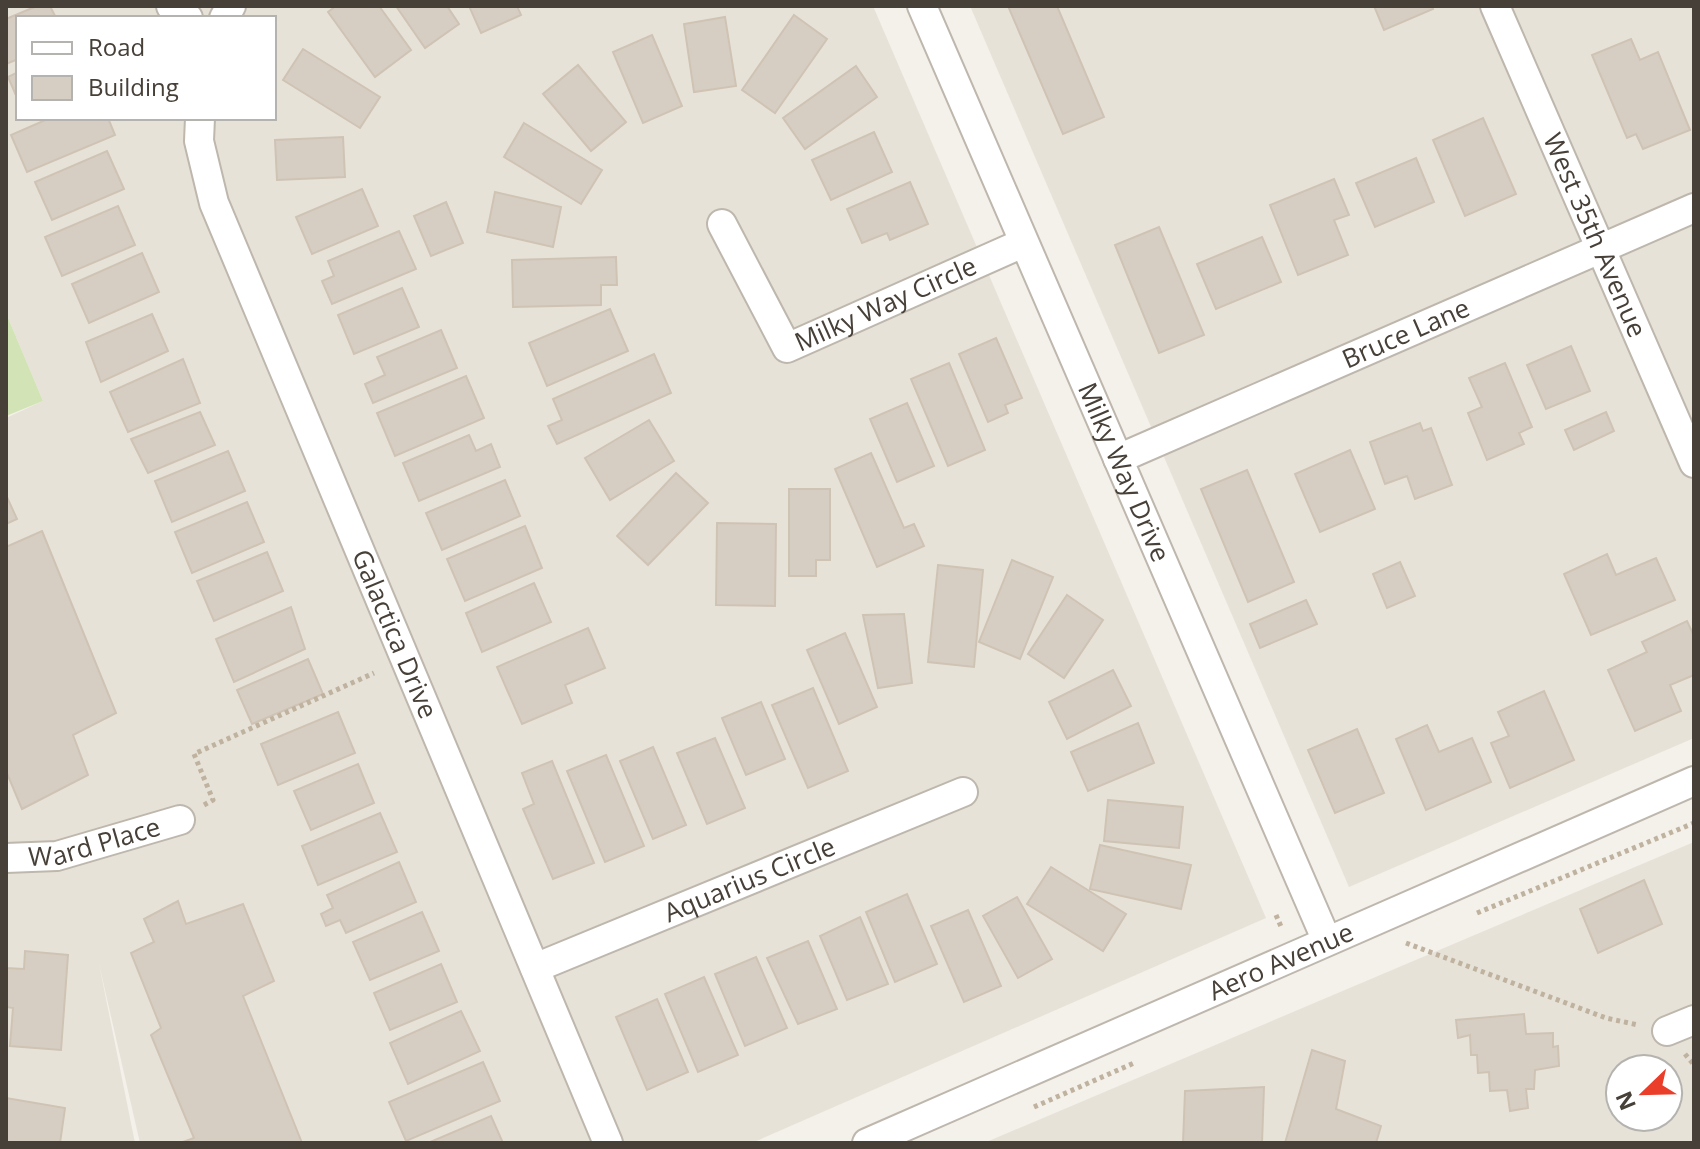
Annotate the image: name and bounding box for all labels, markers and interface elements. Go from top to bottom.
legend [16,16,276,120]
text: Road [88,30,145,63]
text: Building [88,70,179,103]
street label: West 35th Avenue [1535,127,1656,343]
street label: Milky Way Circle [789,247,982,359]
street label: Bruce Lane [1336,289,1475,376]
street label: Milky Way Drive [1070,377,1179,567]
street label: Galactica Drive [344,543,447,723]
street label: Ward Place [27,808,164,874]
street label: Aquarius Circle [658,828,840,930]
street label: Aero Avenue [1203,913,1359,1008]
north arrow [1604,1053,1684,1133]
text: N [1607,1087,1642,1115]

